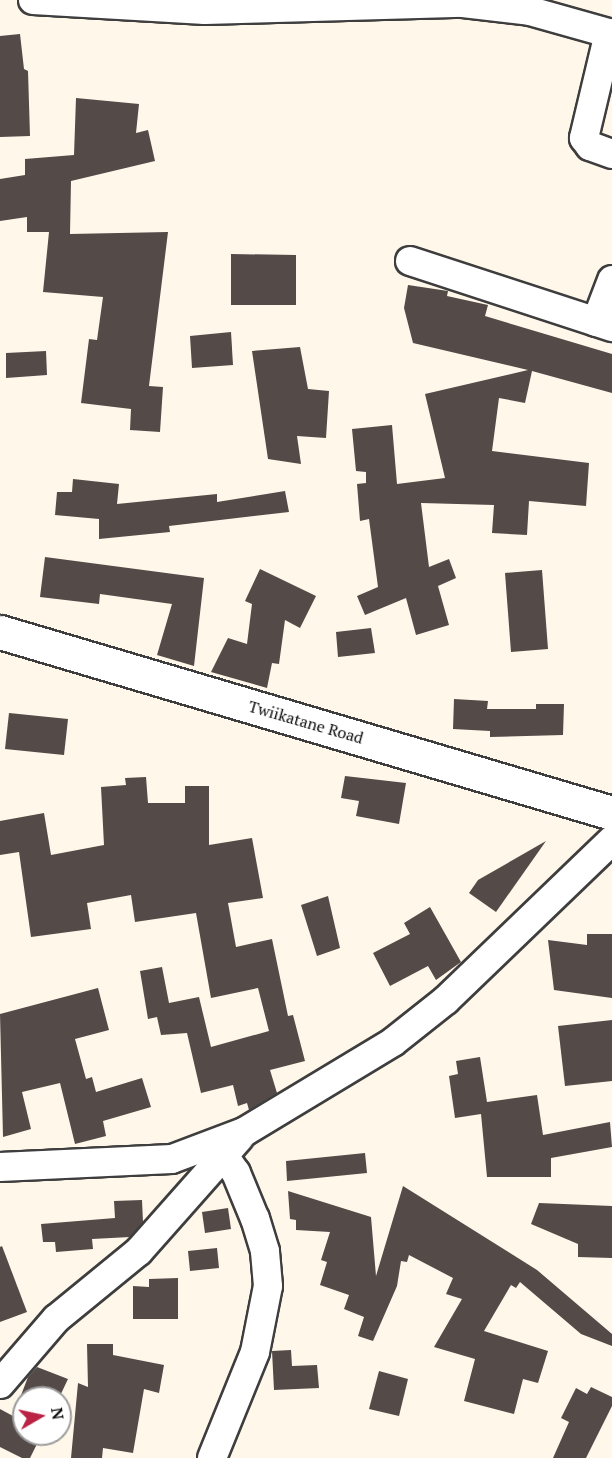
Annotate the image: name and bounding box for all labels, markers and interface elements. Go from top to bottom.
street label: Twiikatane Road [246,696,366,748]
north arrow [12,1386,72,1446]
text: N [46,1406,70,1421]

